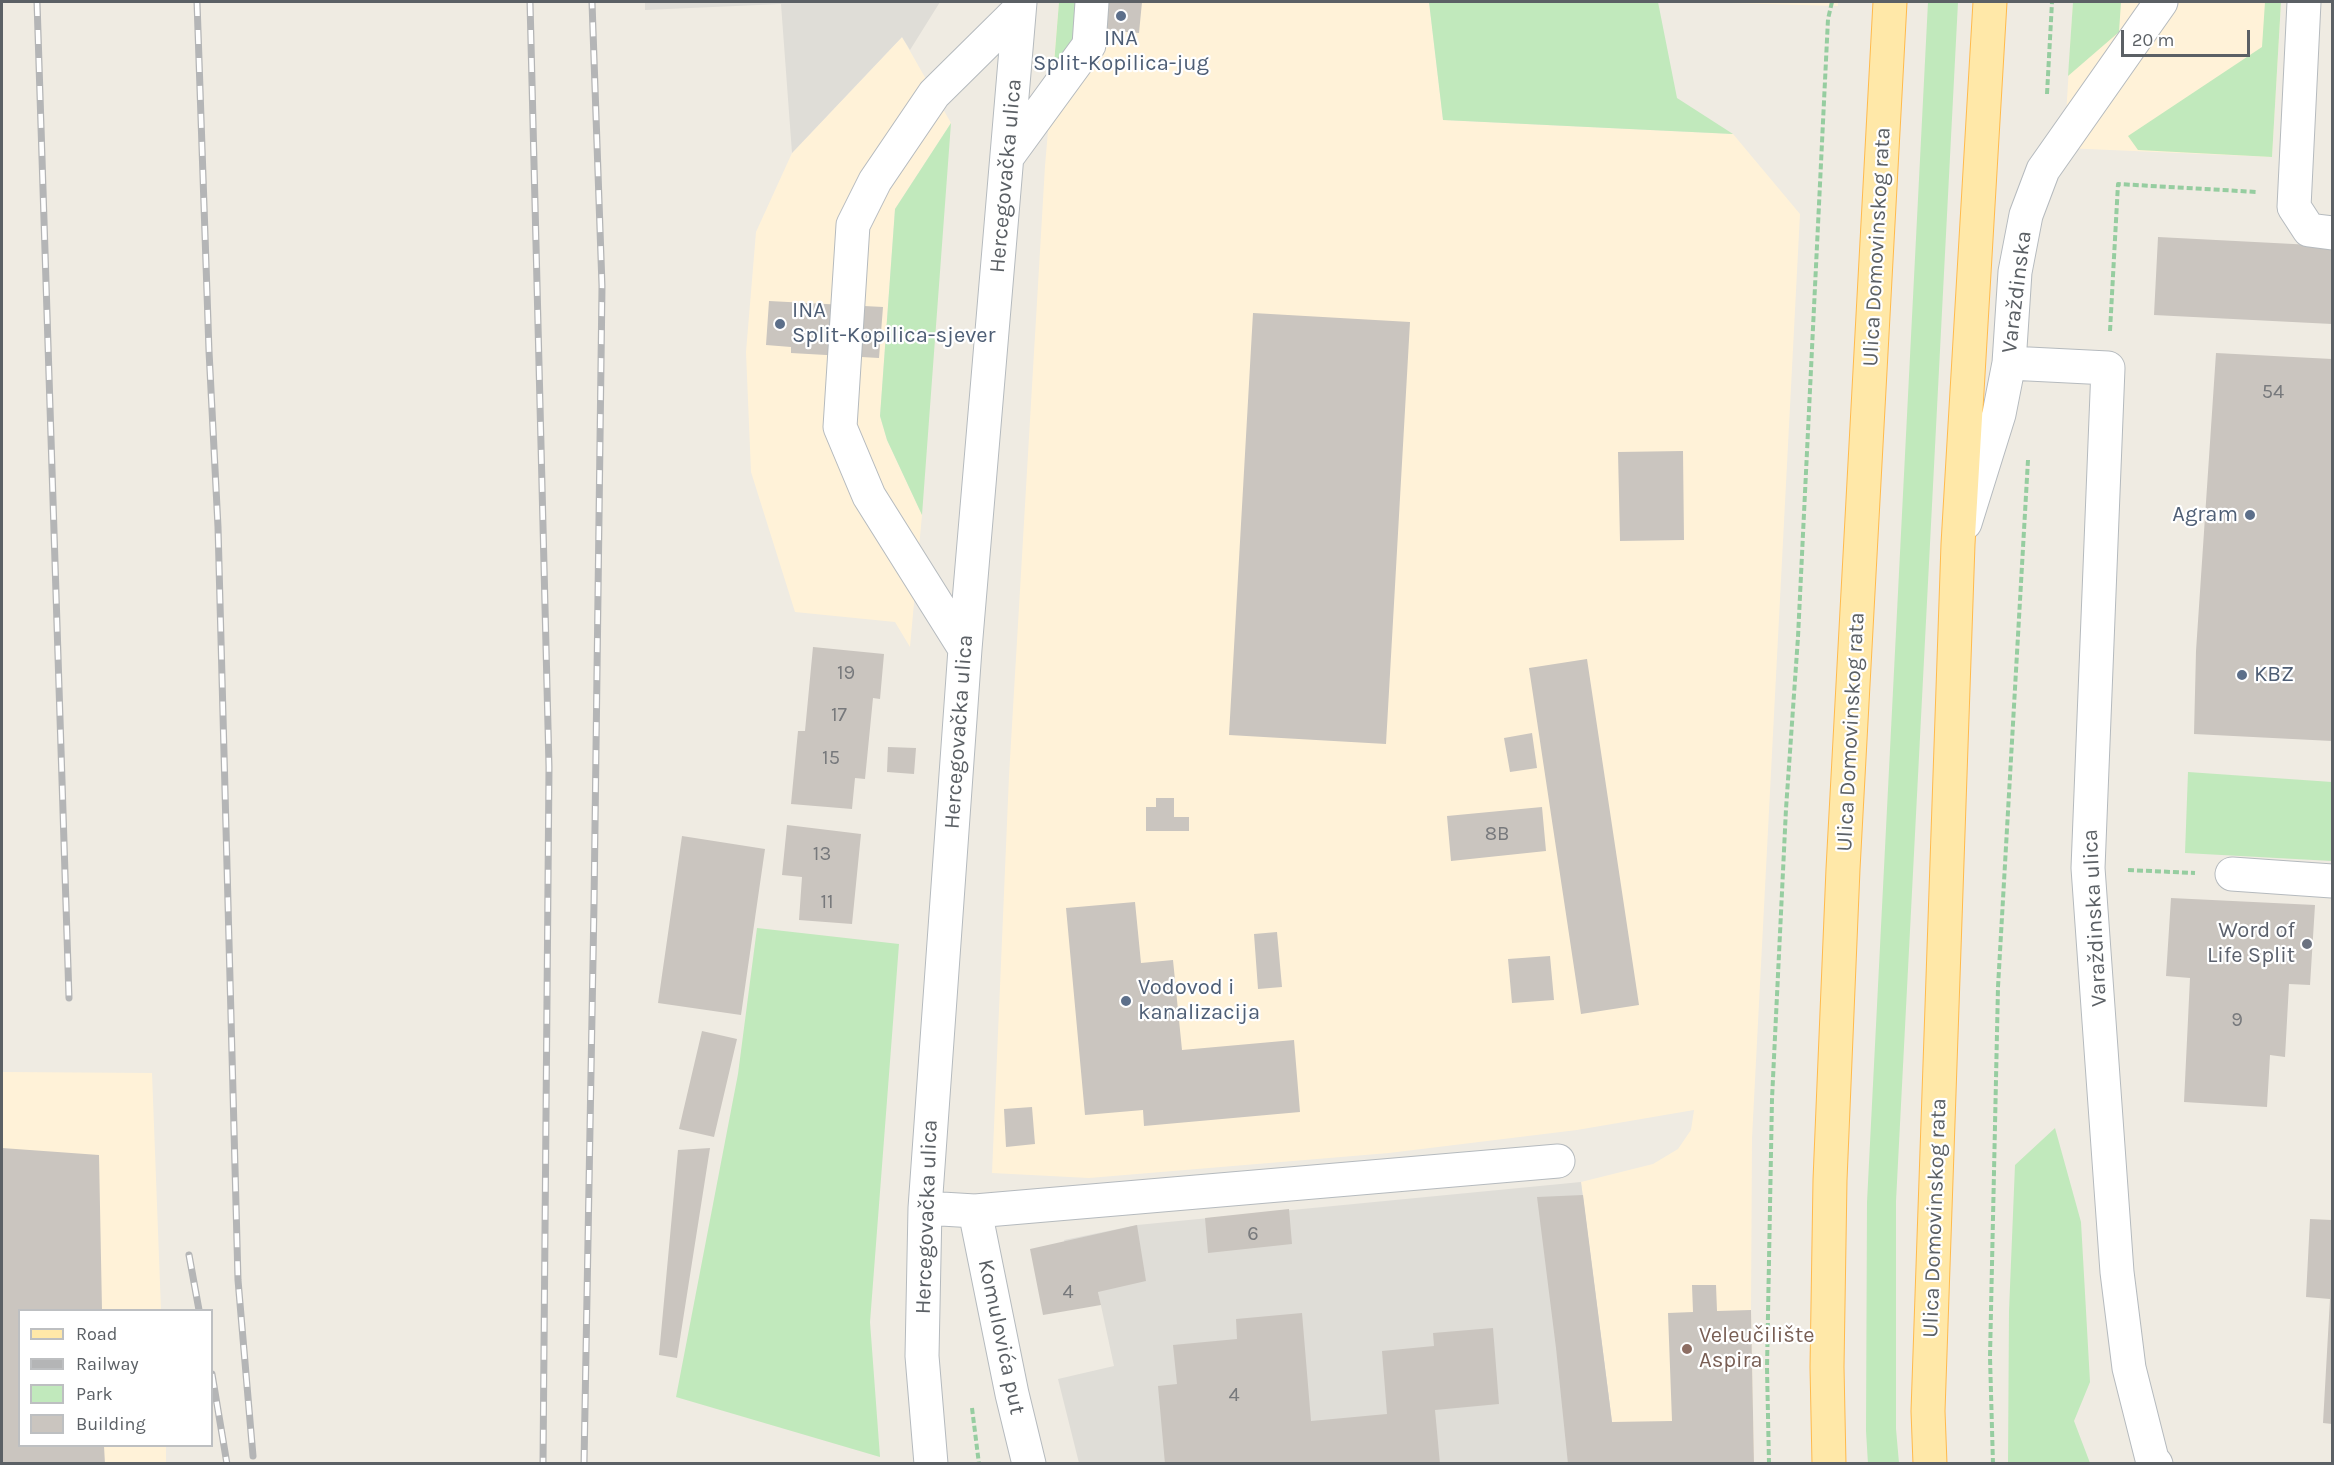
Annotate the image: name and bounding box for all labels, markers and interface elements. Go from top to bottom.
marker: INA Split-Kopilica-jug [1114,9,1128,23]
scale bar [2124,18,2253,56]
place label: INA Split-Kopilica-jug [1033,26,1209,78]
text: 20 m [2132,29,2174,51]
street label: Hercegovačka ulica [984,78,1028,274]
street label: Ulica Domovinskog rata [1858,127,1896,367]
street label: Varaždinska [1996,229,2038,355]
place label: INA Split-Kopilica-sjever [792,298,995,350]
marker: INA Split-Kopilica-sjever [773,317,787,331]
house number: 54 [2262,380,2284,404]
place label: Agram [2172,502,2238,528]
marker: Agram [2243,508,2257,522]
street label: Ulica Domovinskog rata [1832,612,1870,852]
street label: Hercegovačka ulica [939,634,979,830]
house number: 19 [837,661,855,685]
place label: KBZ [2254,662,2294,688]
marker: KBZ [2235,668,2249,682]
house number: 17 [831,703,847,727]
house number: 15 [822,746,840,770]
house number: 8B [1485,822,1509,846]
street label: Varaždinska ulica [2077,828,2113,1008]
house number: 13 [813,842,831,866]
house number: 11 [820,890,834,914]
place label: Word of Life Split [2207,918,2295,969]
marker: Word of Life Split [2300,937,2314,951]
place label: Vodovod i kanalizacija [1138,975,1260,1026]
marker: Vodovod i kanalizacija [1119,994,1133,1008]
house number: 9 [2231,1008,2243,1032]
street label: Ulica Domovinskog rata [1918,1098,1952,1338]
street label: Hercegovačka ulica [910,1119,944,1315]
house number: 6 [1247,1222,1259,1246]
street label: Komulovića put [972,1257,1030,1417]
house number: 4 [1062,1280,1074,1304]
legend [18,1309,213,1447]
text: Road [76,1323,117,1345]
place label: Veleučilište Aspira [1699,1323,1814,1374]
marker: Veleučilište Aspira [1680,1342,1694,1356]
text: Railway [76,1353,139,1375]
text: Park [76,1383,113,1405]
house number: 4 [1228,1383,1240,1407]
text: Building [76,1413,146,1435]

